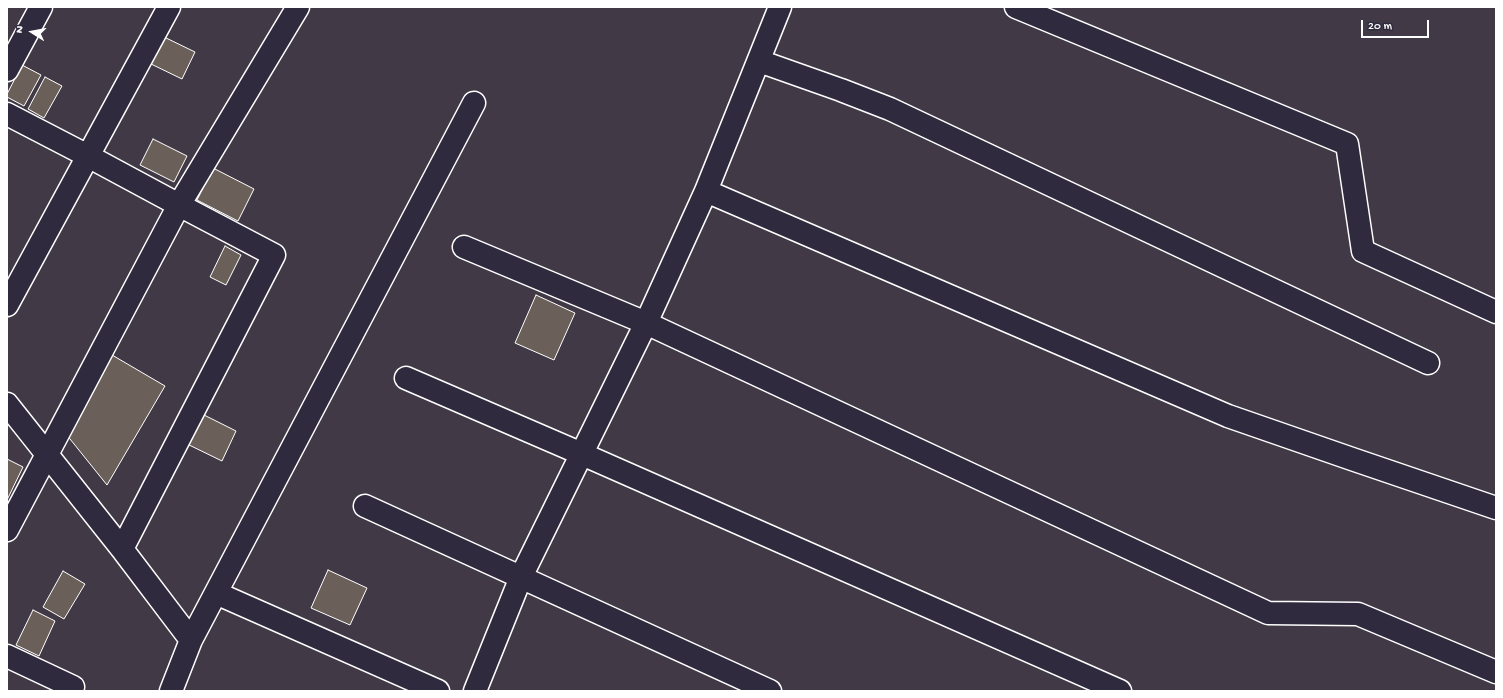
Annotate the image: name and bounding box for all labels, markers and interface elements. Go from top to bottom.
north arrow [12,12,52,52]
scale bar [1363,12,1431,38]
text: 20 m [1368,20,1392,34]
text: N [14,25,27,34]

